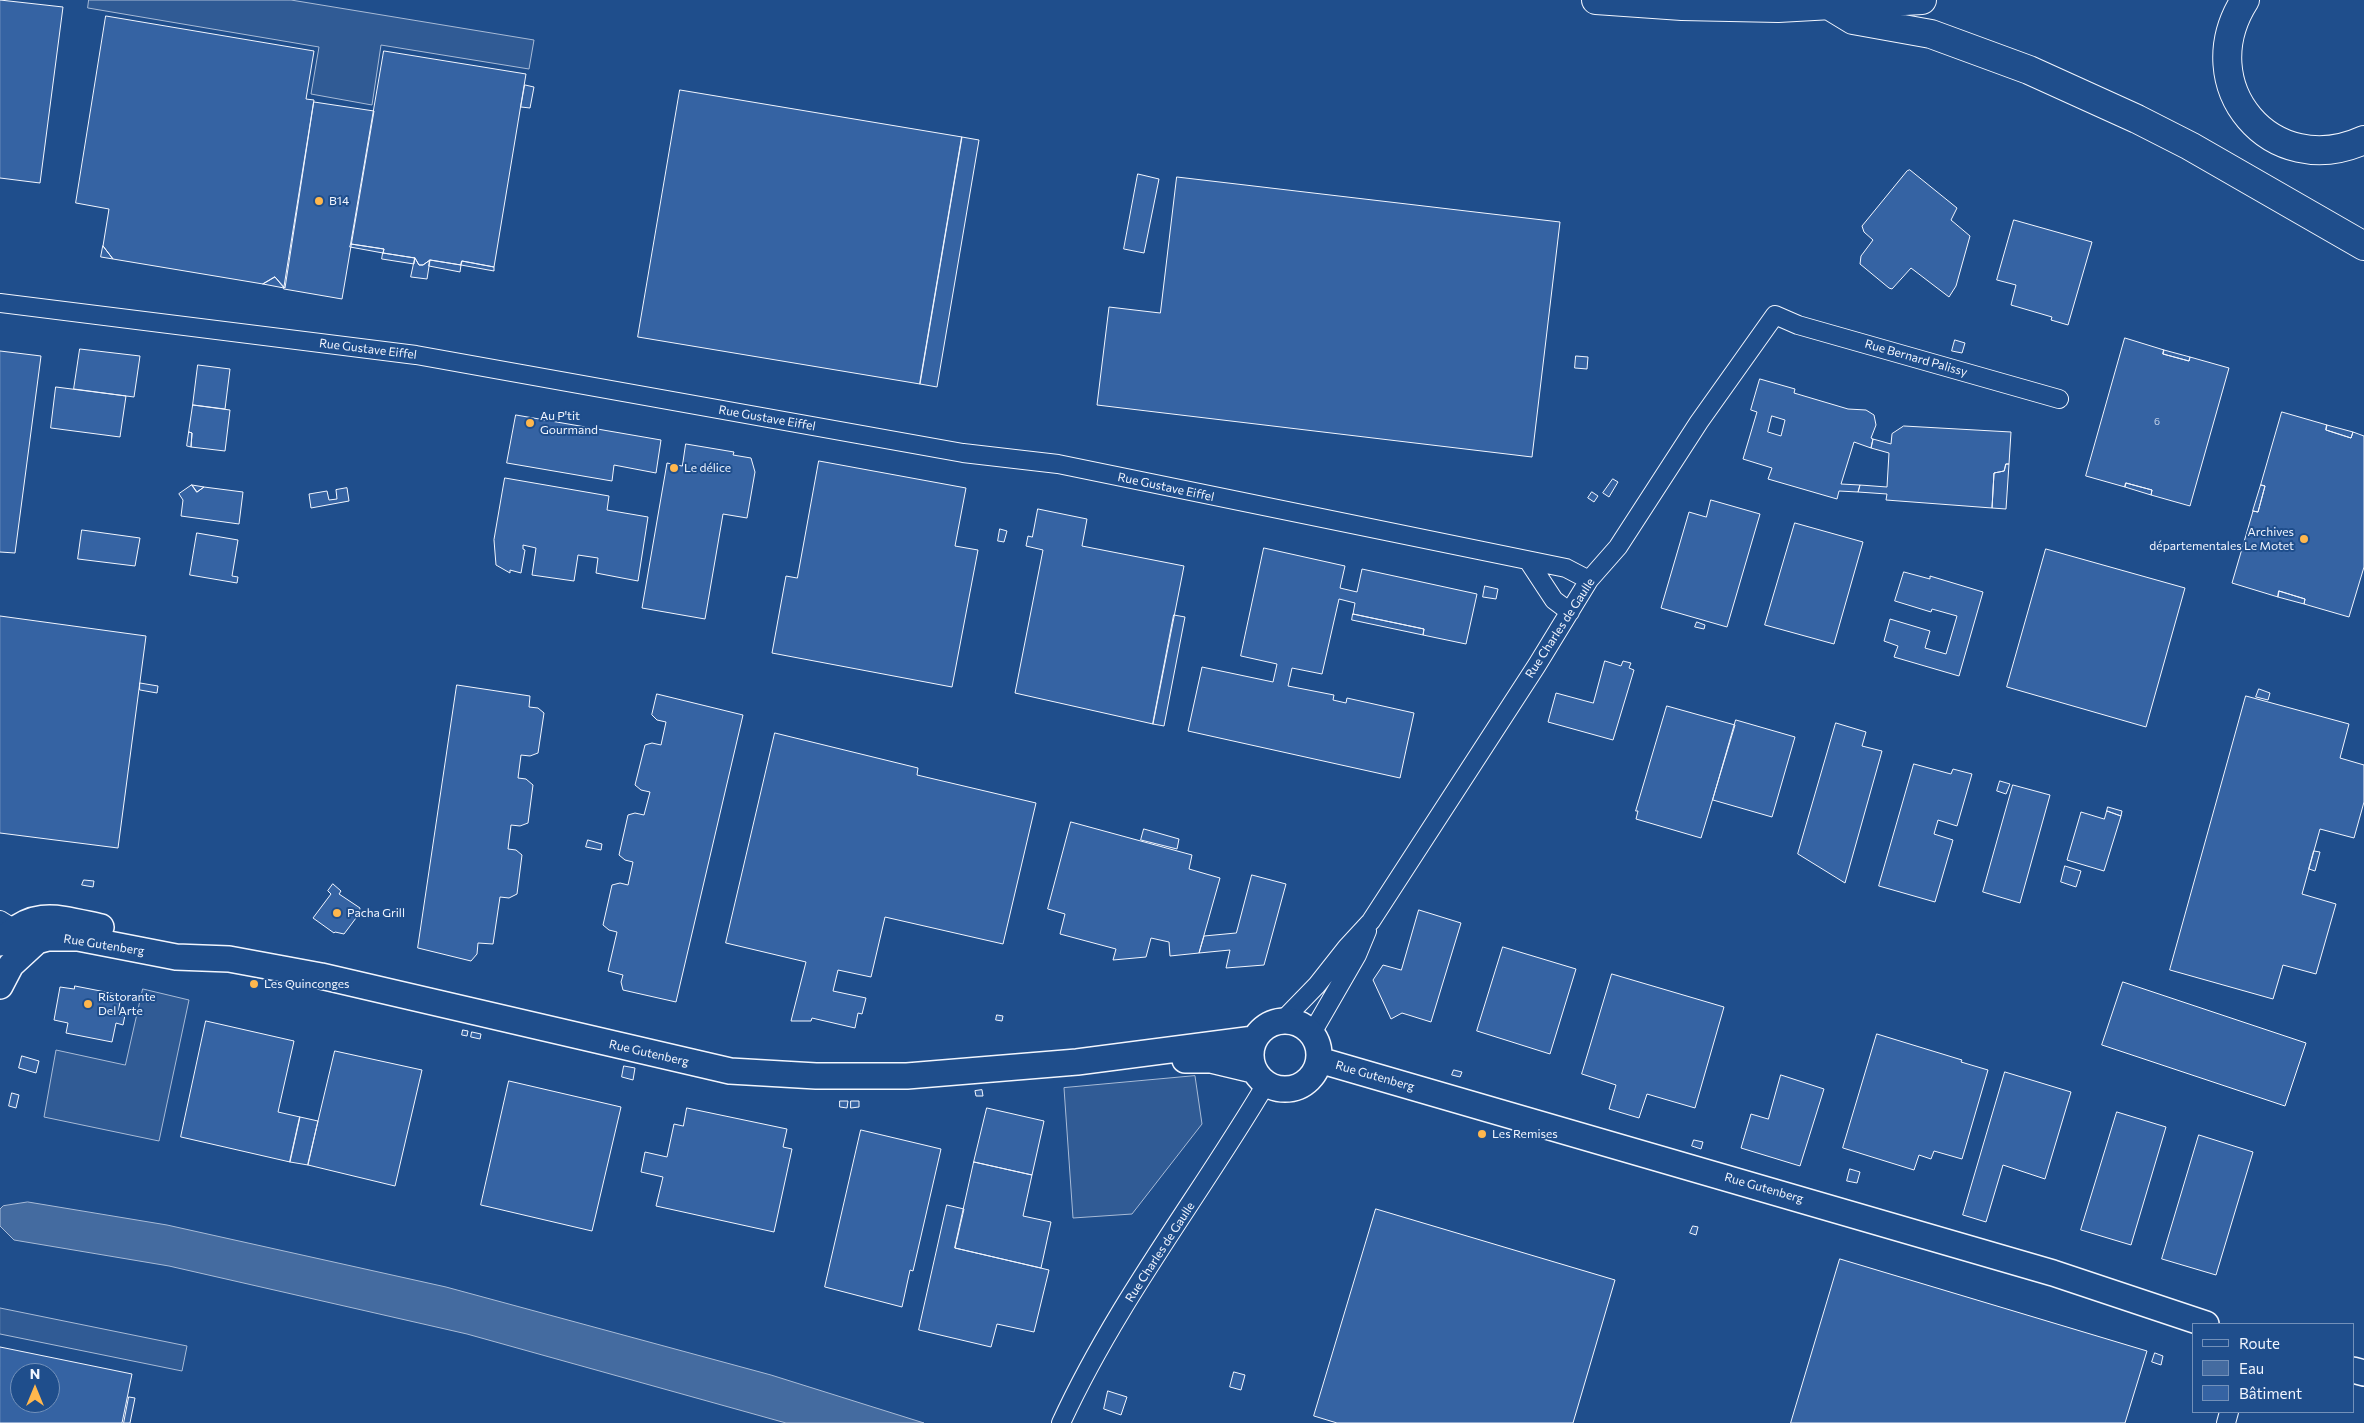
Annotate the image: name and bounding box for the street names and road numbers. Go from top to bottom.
street label: Rue Gustave Eiffel [318,336,418,362]
street label: Rue Bernard Palissy [1863,336,1969,380]
street label: Rue Gustave Eiffel [717,402,817,434]
street label: Rue Gustave Eiffel [1116,470,1216,504]
street label: Rue Charles de Gaulle [1522,575,1598,681]
street label: Rue Gutenberg [63,932,145,958]
street label: Rue Gutenberg [608,1037,690,1069]
street label: Rue Gutenberg [1334,1058,1416,1094]
street label: Rue Gutenberg [1723,1170,1805,1206]
street label: Rue Charles de Gaulle [1122,1199,1198,1305]

